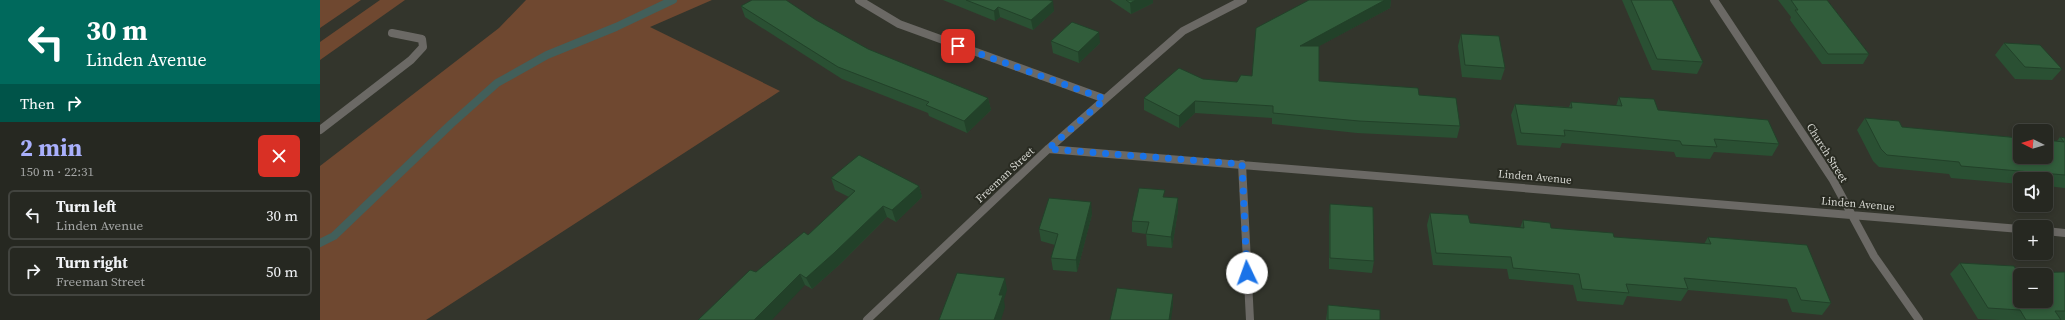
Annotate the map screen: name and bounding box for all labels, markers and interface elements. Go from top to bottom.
text: 30 m [86,11,148,49]
icon: left [20,16,72,68]
pin [941,29,975,63]
icon: arrive [947,35,969,57]
text: Linden Avenue [86,47,207,72]
icon: right [63,92,85,114]
text: Then [20,93,55,114]
street label: Church Street [1803,120,1851,186]
north arrow [2013,124,2053,164]
map controls [2013,124,2053,308]
text: 2 min [20,131,82,164]
button: close [258,135,300,177]
street label: Freeman Street [972,144,1038,206]
text: 150 m · 22:31 [20,163,94,180]
street label: Linden Avenue [1498,166,1573,188]
button: sound [2013,172,2053,212]
street label: Linden Avenue [1821,193,1896,215]
text: Turn left [56,196,116,217]
icon: left [22,204,44,226]
text: 30 m [266,205,298,226]
text: Linden Avenue [56,217,143,234]
button: + [2013,220,2053,260]
text: Turn right [56,252,128,273]
position arrow [1226,252,1268,294]
icon: right [22,260,44,282]
text: 50 m [266,261,298,282]
button: − [2013,268,2053,308]
text: Freeman Street [56,273,145,290]

